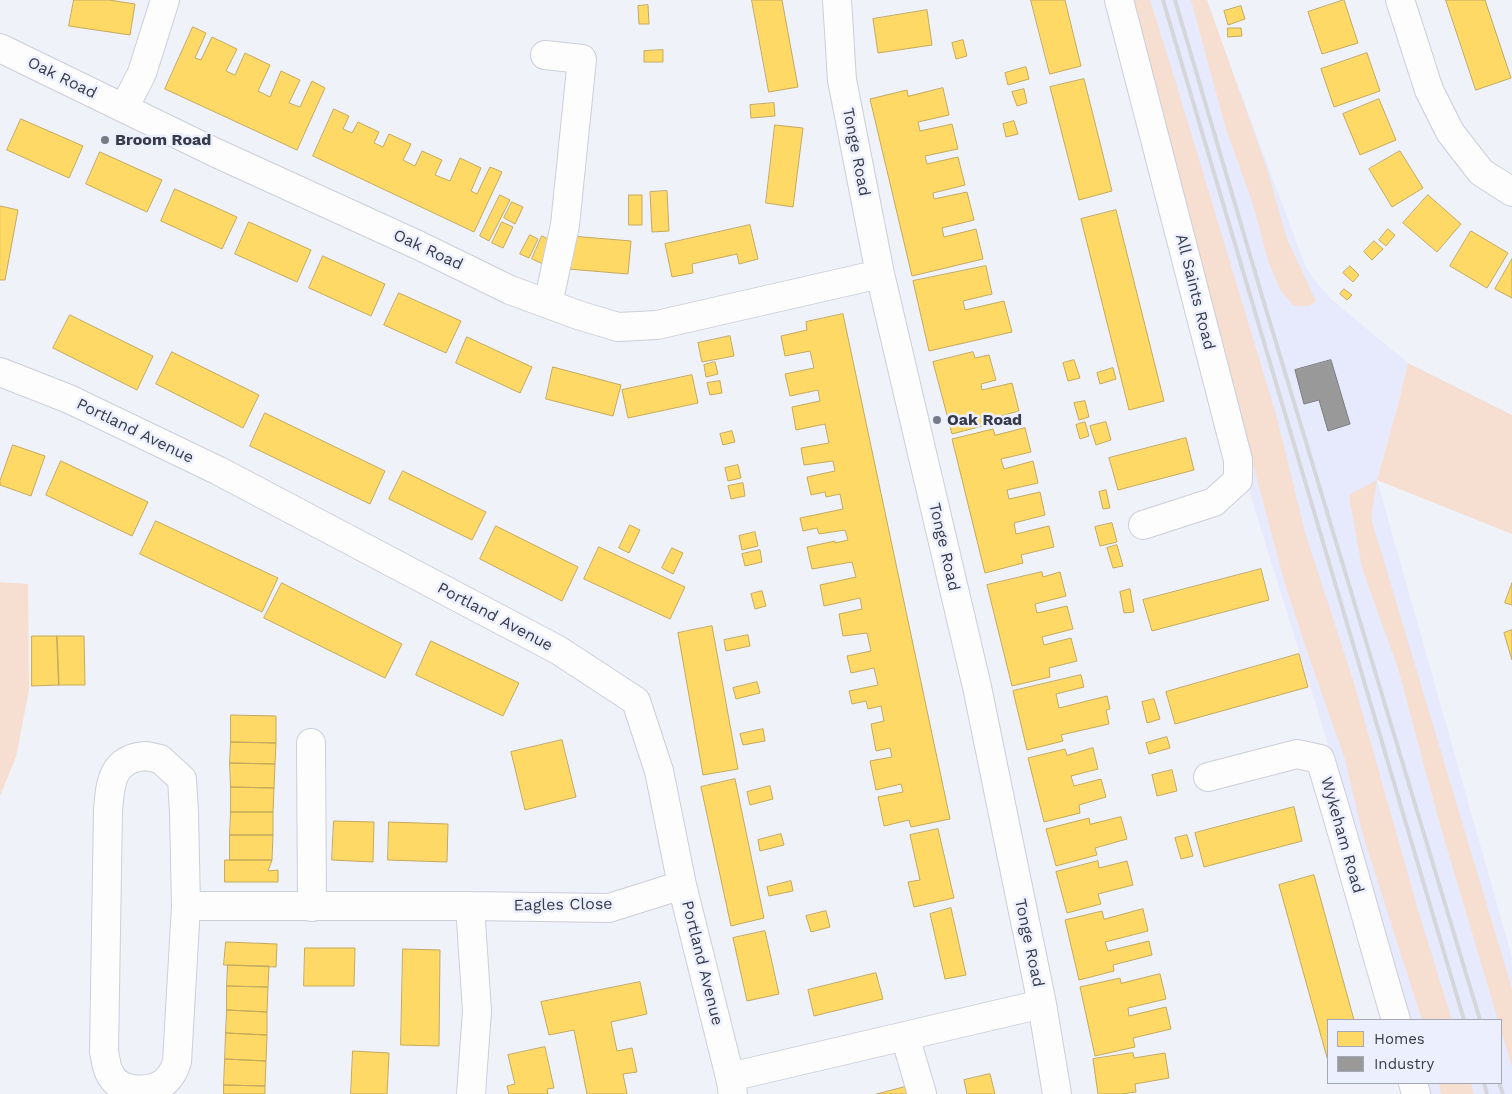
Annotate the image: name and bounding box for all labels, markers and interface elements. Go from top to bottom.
street label: Oak Road [24,53,100,103]
street label: Tonge Road [838,106,874,198]
place label: Broom Road [115,130,211,150]
marker: Broom Road [99,134,111,146]
street label: Oak Road [390,226,466,274]
street label: All Saints Road [1171,232,1219,352]
street label: Portland Avenue [73,394,197,468]
place label: Oak Road [947,410,1022,430]
marker: Oak Road [931,414,943,426]
street label: Tonge Road [925,501,963,593]
street label: Portland Avenue [434,579,556,655]
street label: Wykeham Road [1316,775,1368,895]
street label: Eagles Close [513,895,613,915]
street label: Tonge Road [1010,897,1048,989]
street label: Portland Avenue [677,899,727,1027]
legend [1327,1019,1502,1084]
text: Homes [1374,1030,1425,1048]
text: Industry [1374,1055,1434,1073]

